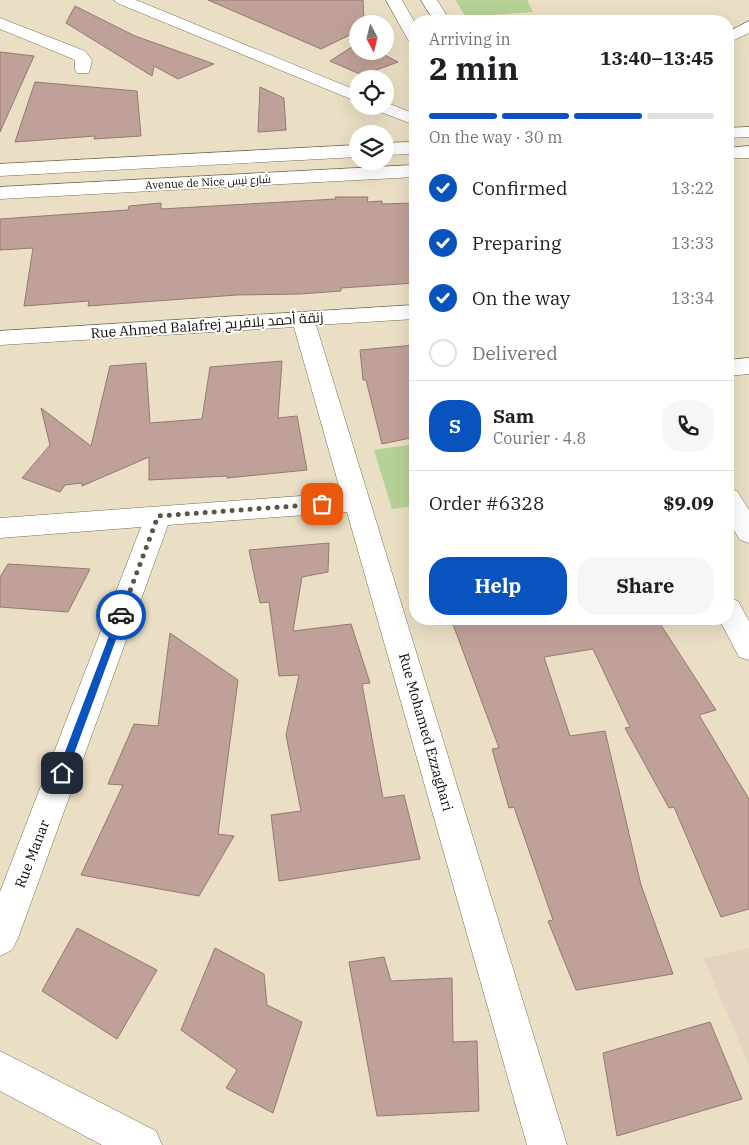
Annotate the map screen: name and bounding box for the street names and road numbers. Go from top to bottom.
street label: Avenue de Nice شارع نيس [145,172,271,193]
street label: Rue Ahmed Balafrej زنقة أحمد بلافريج [90,308,324,342]
street label: Rue Mohamed Ezzaghari [395,651,457,813]
street label: Rue Manar [11,817,53,891]

